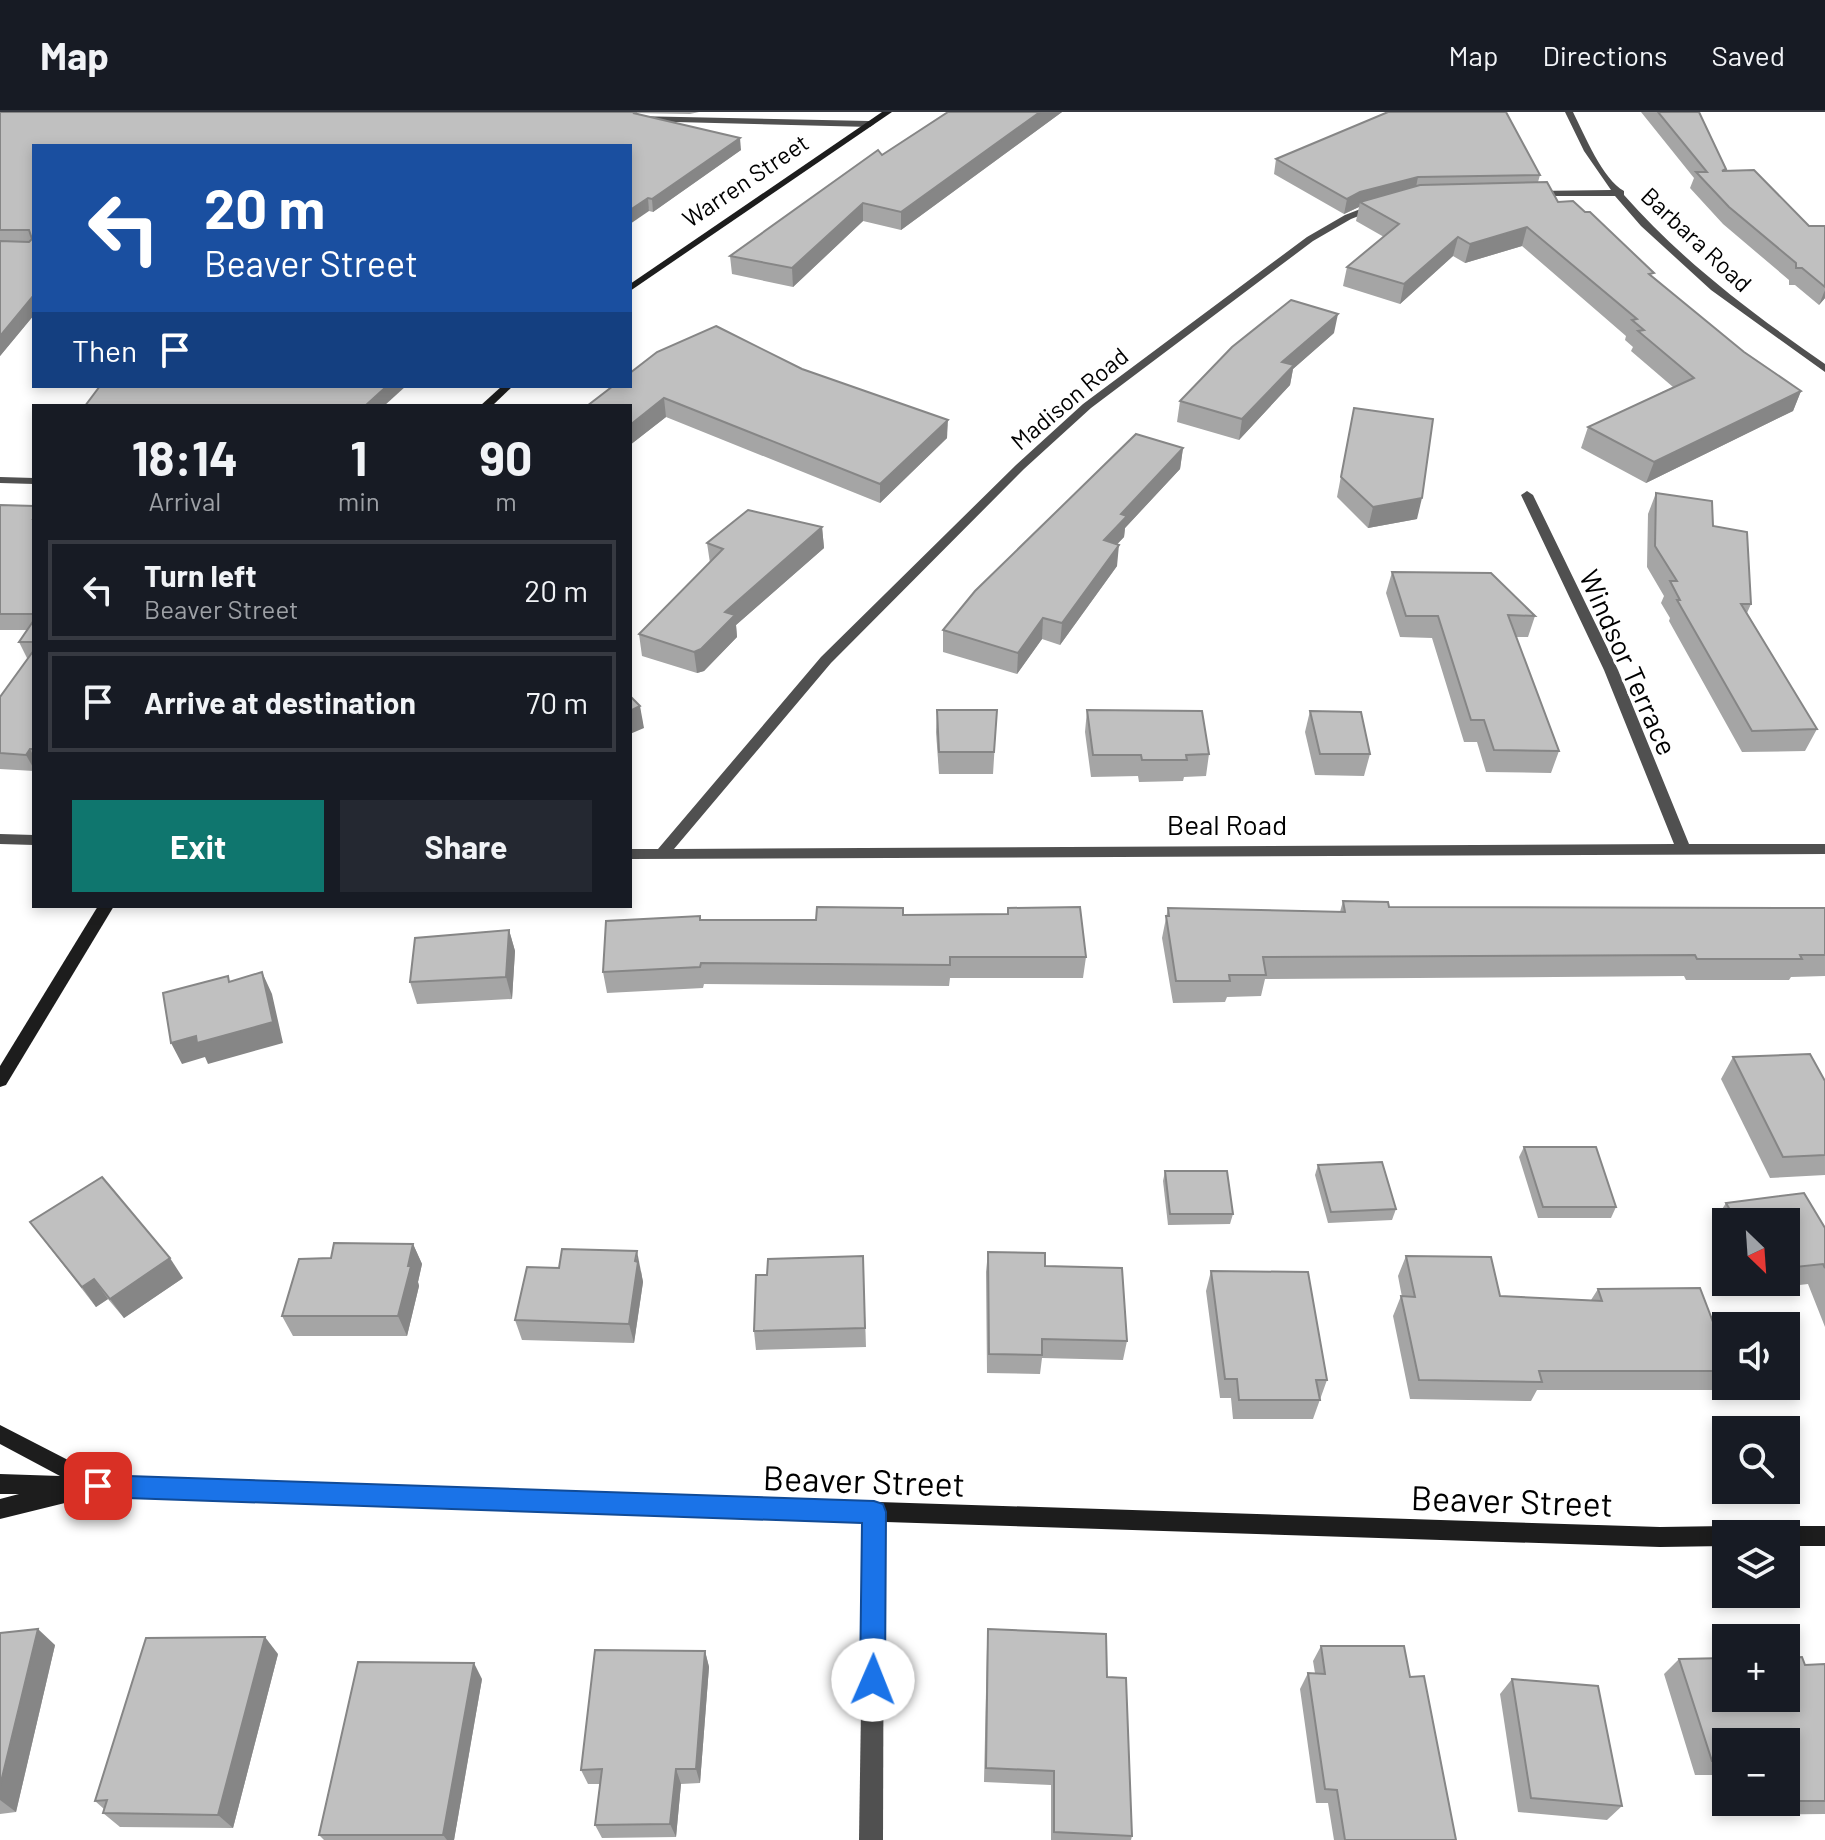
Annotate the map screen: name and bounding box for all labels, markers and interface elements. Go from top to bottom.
text: Map [40,32,109,78]
text: Map [1449,38,1498,72]
text: Directions [1542,38,1668,72]
text: Saved [1712,38,1785,72]
street label: Warren Street [677,127,813,233]
text: 20 m [204,173,325,240]
icon: left [72,176,176,280]
street label: Barbara Road [1636,181,1758,297]
text: Beaver Street [204,241,418,284]
icon: arrive [153,328,197,372]
text: Then [72,332,137,368]
street label: Madison Road [1004,341,1134,455]
text: 18:14 [132,428,238,486]
text: 1 [350,428,367,486]
text: 90 [480,428,532,486]
text: Arrival [149,485,221,516]
text: min [338,485,380,516]
text: m [495,485,517,516]
text: Turn left [144,557,257,593]
street label: Windsor Terrace [1573,564,1685,760]
icon: left [76,568,120,612]
text: 20 m [524,572,588,608]
text: Beaver Street [144,593,299,624]
icon: arrive [76,680,120,724]
text: Arrive at destination [144,684,416,720]
text: 70 m [526,684,588,720]
button: Exit [72,800,324,892]
button: Share [340,800,592,892]
street label: Beal Road [1167,807,1287,841]
north arrow [1712,1208,1800,1296]
map controls [1712,1208,1800,1816]
button: sound [1712,1312,1800,1400]
button: search [1712,1416,1800,1504]
pin [64,1452,132,1520]
street label: Beaver Street [762,1456,966,1504]
icon: arrive [76,1464,120,1508]
street label: Beaver Street [1410,1476,1614,1524]
button: layers [1712,1520,1800,1608]
button: + [1712,1624,1800,1712]
position arrow [831,1638,915,1722]
button: − [1712,1728,1800,1816]

